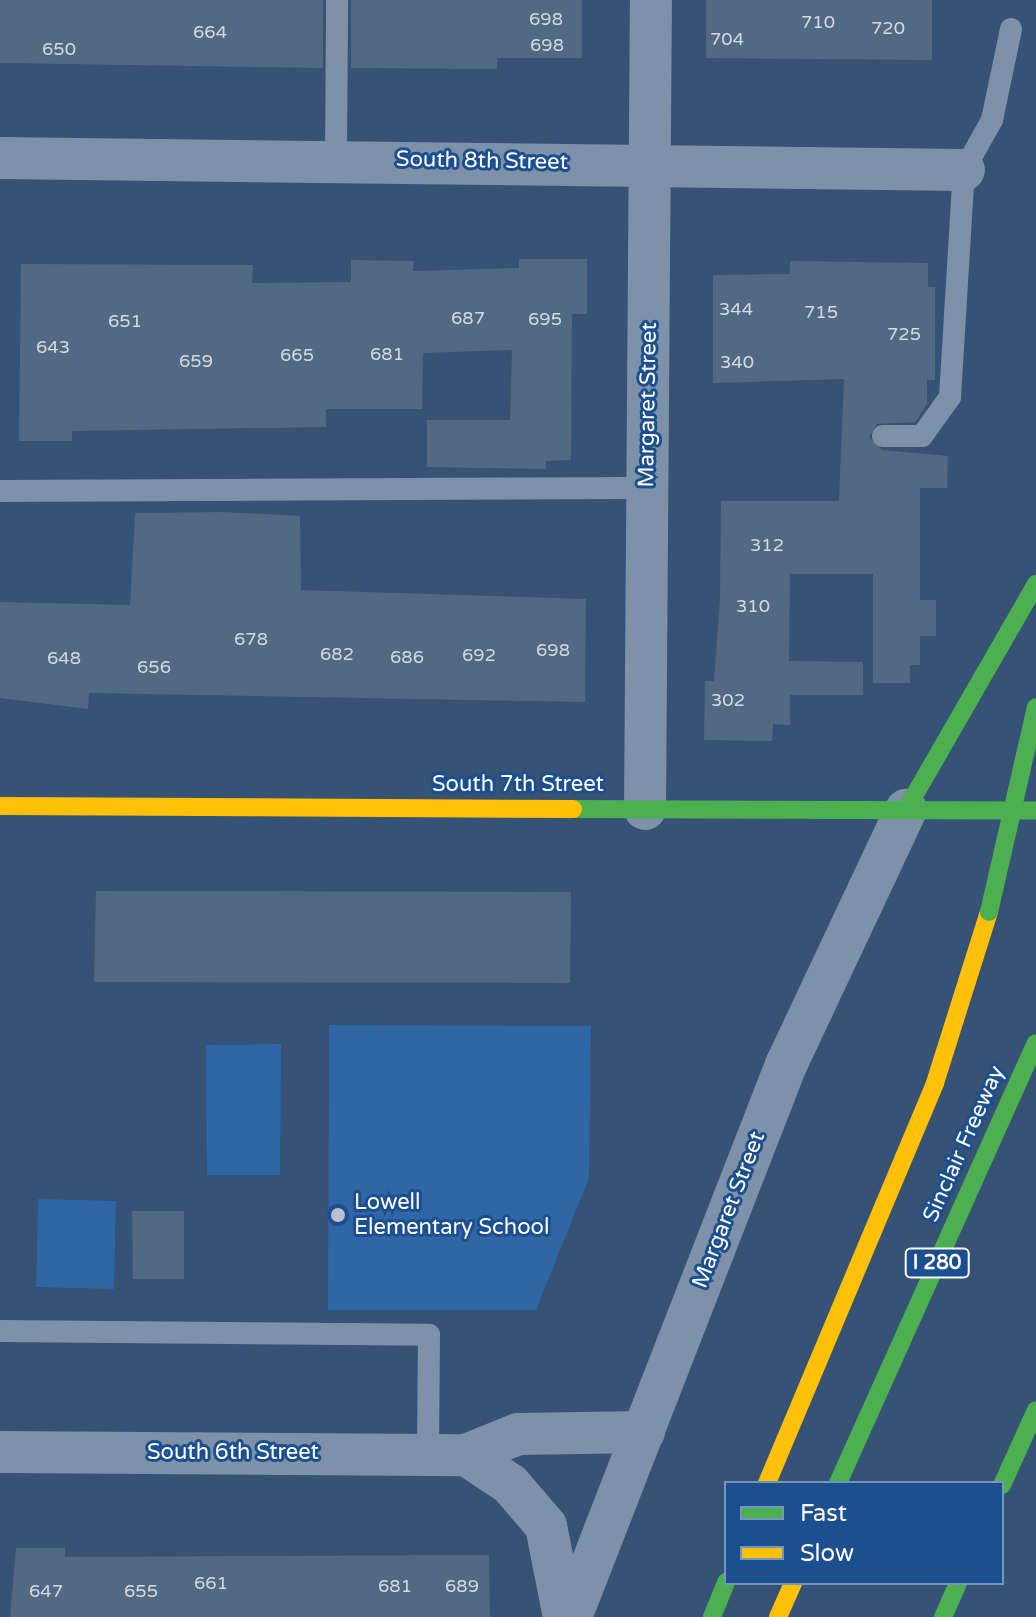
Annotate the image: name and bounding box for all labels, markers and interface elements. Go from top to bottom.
house number: 698 [529,8,563,30]
house number: 710 [801,11,835,33]
house number: 720 [871,17,905,39]
house number: 664 [193,21,227,43]
house number: 704 [710,28,744,50]
house number: 698 [530,34,564,56]
house number: 650 [42,38,76,60]
street label: South 8th Street [396,146,568,176]
house number: 344 [719,298,753,320]
house number: 715 [804,301,838,323]
house number: 687 [451,307,485,329]
house number: 695 [528,308,562,330]
house number: 651 [108,310,142,332]
street label: Margaret Street [633,322,663,488]
house number: 725 [887,323,921,345]
house number: 643 [36,336,70,358]
house number: 681 [370,343,404,365]
house number: 665 [280,344,314,366]
house number: 659 [179,350,213,372]
house number: 340 [720,351,754,373]
house number: 312 [750,534,784,556]
house number: 310 [736,595,770,617]
house number: 678 [234,628,268,650]
house number: 698 [536,639,570,661]
house number: 682 [320,643,354,665]
house number: 692 [462,644,496,666]
house number: 686 [390,646,424,668]
house number: 648 [47,647,81,669]
house number: 656 [137,656,171,678]
house number: 302 [711,689,745,711]
street label: South 7th Street [432,772,604,798]
street label: Sinclair Freeway [918,1062,1010,1226]
street label: Margaret Street [687,1128,771,1292]
place label: Lowell Elementary School [354,1189,549,1240]
marker: Lowell Elementary School [329,1206,347,1224]
road number: I 280 [903,1247,971,1279]
street label: South 6th Street [147,1440,319,1466]
legend [724,1481,1004,1585]
text: Fast [800,1499,847,1528]
text: Slow [800,1539,854,1568]
house number: 661 [194,1572,228,1594]
house number: 681 [378,1575,412,1597]
house number: 689 [445,1575,479,1597]
house number: 647 [29,1580,63,1602]
house number: 655 [124,1580,158,1602]

